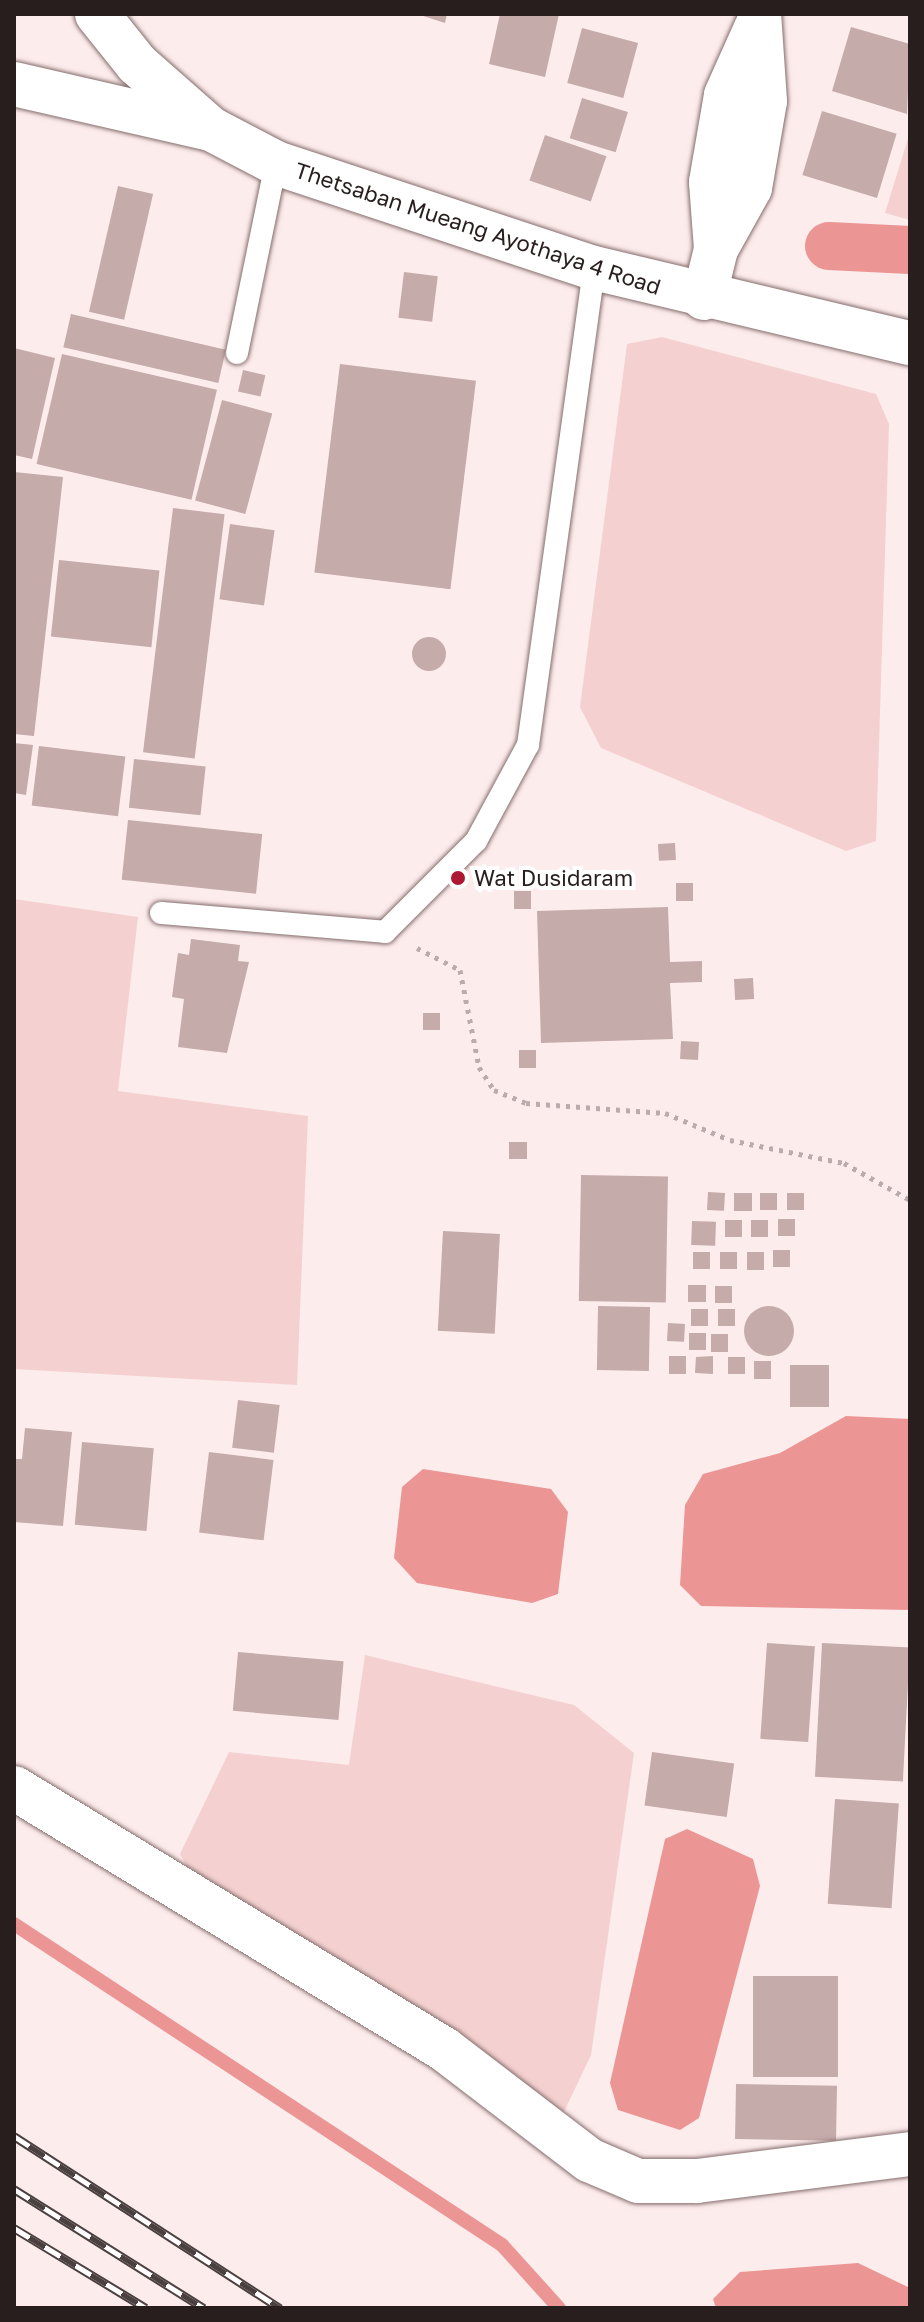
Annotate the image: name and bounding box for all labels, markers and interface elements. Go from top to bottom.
street label: Thetsaban Mueang Ayothaya 4 Road [292,156,664,300]
place label: Wat Dusidaram [474,865,633,891]
marker: Wat Dusidaram [449,869,467,887]

